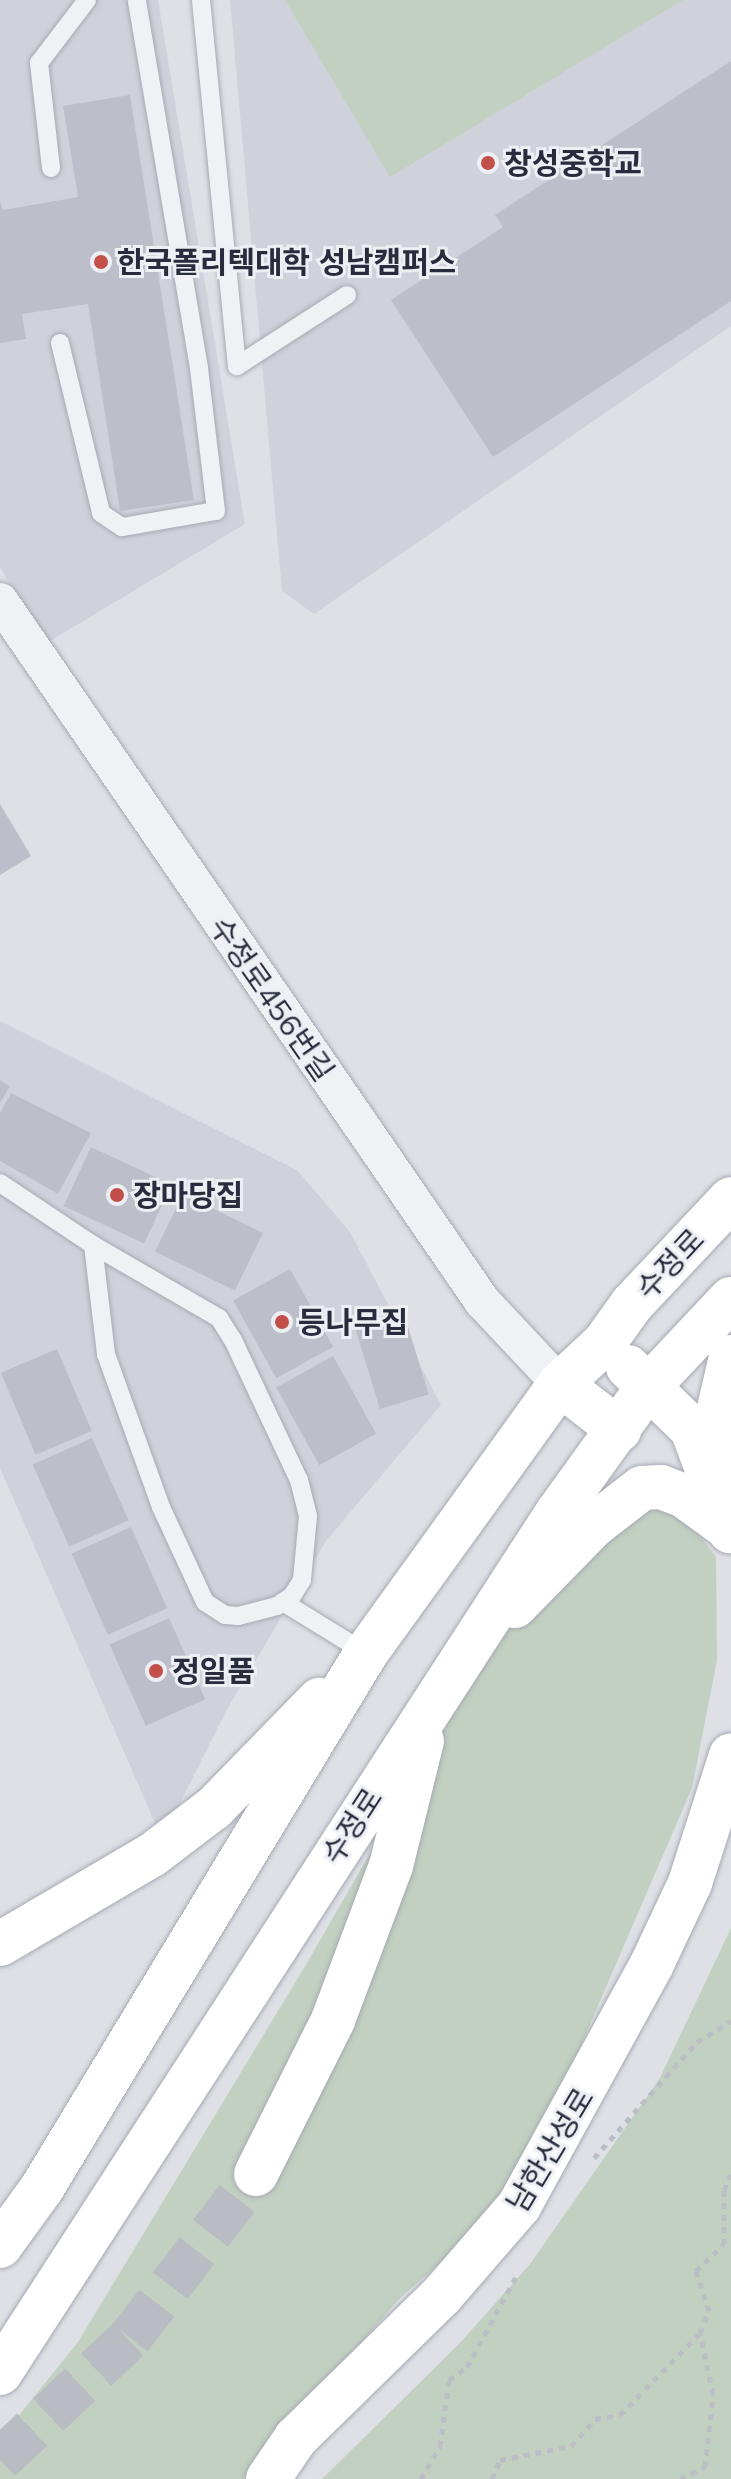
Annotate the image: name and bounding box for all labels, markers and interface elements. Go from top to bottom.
place label: 창성중학교 [504,145,642,181]
marker: 창성중학교 [479,154,497,172]
place label: 한국폴리텍대학 성남캠퍼스 [117,244,456,280]
marker: 한국폴리텍대학 성남캠퍼스 [92,253,110,271]
street label: 수정로456번길 [202,910,342,1088]
place label: 장마당집 [133,1177,243,1213]
marker: 장마당집 [108,1186,126,1204]
street label: 수정로 [629,1221,711,1307]
place label: 등나무집 [298,1304,408,1340]
marker: 등나무집 [273,1313,291,1331]
place label: 정일품 [172,1653,255,1689]
marker: 정일품 [147,1662,165,1680]
street label: 수정로 [314,1781,390,1871]
street label: 남한산성로 [499,2082,601,2218]

